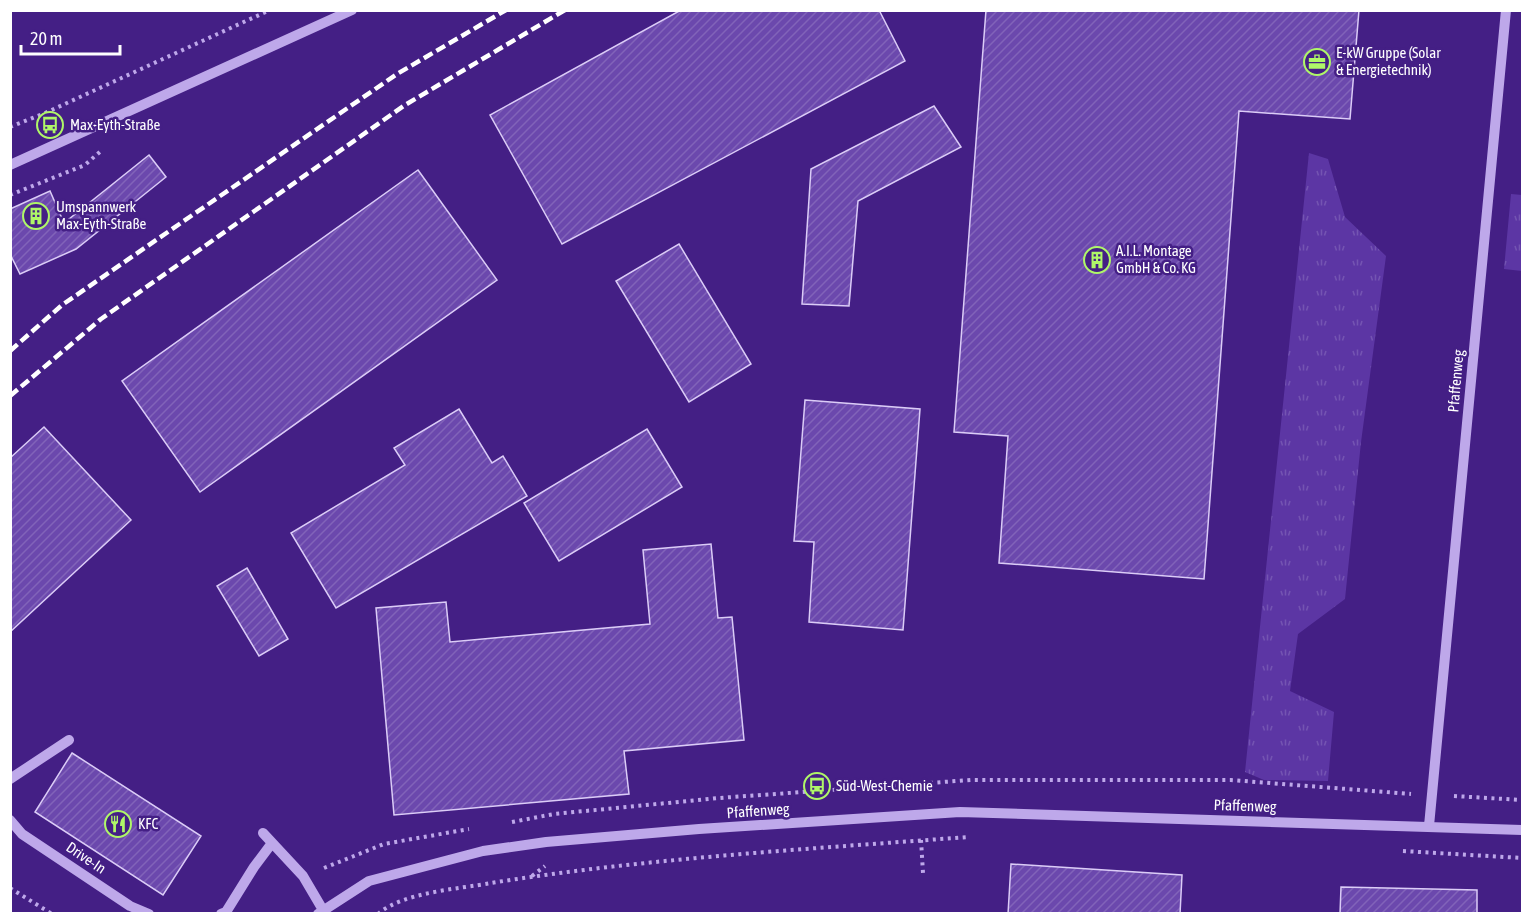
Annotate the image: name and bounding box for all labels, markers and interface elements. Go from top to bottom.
scale bar [21,18,120,56]
text: 20 m [30,28,62,49]
place label: E-kW Gruppe (Solar & Energietechnik) [1336,44,1441,78]
office icon: E-kW Gruppe (Solar & Energietechnik) [1302,47,1332,77]
bus stop icon: Max-Eyth-Straße [35,110,65,140]
place label: Max-Eyth-Straße [70,116,161,133]
place label: Umspannwerk Max-Eyth-Straße [56,198,147,232]
building icon: Umspannwerk Max-Eyth-Straße [21,201,51,231]
place label: A.I.L. Montage GmbH & Co. KG [1116,242,1196,276]
building icon: A.I.L. Montage GmbH & Co. KG [1082,245,1112,275]
street label: Pfaffenweg [1444,348,1467,413]
bus stop icon: Süd-West-Chemie [802,771,832,801]
place label: Süd-West-Chemie [836,777,933,794]
street label: Pfaffenweg [1213,796,1277,815]
street label: Pfaffenweg [726,800,790,821]
restaurant icon: KFC [103,809,133,839]
place label: KFC [138,815,158,832]
street label: Drive-In [63,838,109,877]

